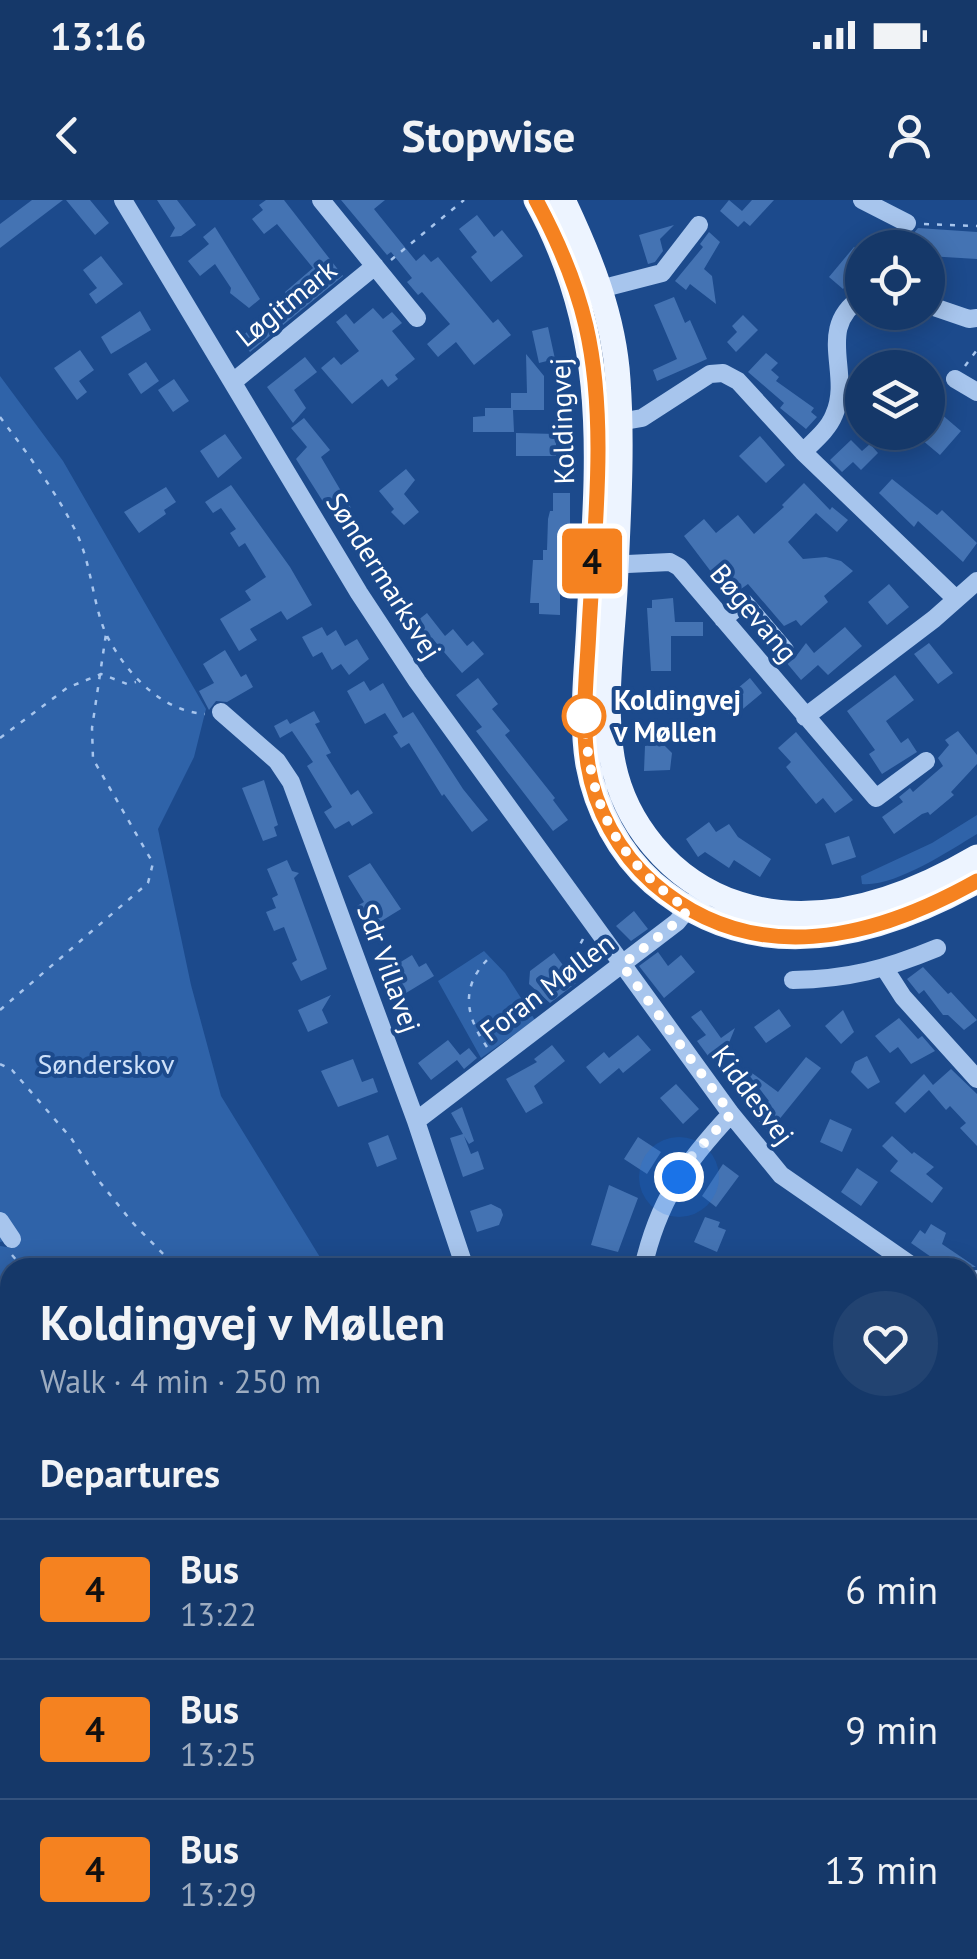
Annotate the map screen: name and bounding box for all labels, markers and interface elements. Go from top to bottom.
text: 13:16 [50,11,146,60]
text: Stopwise [402,106,575,164]
icon: back [40,108,95,163]
icon: person [882,108,937,163]
map controls [845,230,945,450]
button: locate [845,230,945,330]
street label: Løgitmark [228,250,344,355]
button: layers [845,350,945,450]
street label: Koldingvej [541,357,582,485]
street label: Søndermarksvej [318,485,451,666]
line badge: 4 [560,528,624,594]
text: 4 [582,538,602,584]
street label: Bøgevang [702,556,806,670]
place label: Koldingvej v Møllen [613,681,741,750]
marker: Koldingvej v Møllen [563,695,605,737]
street label: Sdr Villavej [349,898,430,1037]
street label: Foran Møllen [472,924,621,1049]
street label: Kiddesvej [704,1037,803,1152]
park label: Sønderskov [37,1045,175,1082]
your location [654,1152,704,1202]
text: Koldingvej v Møllen [40,1291,445,1353]
button: heart [833,1291,938,1396]
text: Walk · 4 min · 250 m [40,1360,321,1402]
text: Departures [40,1448,220,1497]
text: Bus [180,1544,239,1593]
text: 6 min [845,1565,938,1614]
text: 4 [85,1566,105,1612]
text: 13:22 [180,1593,257,1635]
text: Bus [180,1684,239,1733]
text: 9 min [845,1705,938,1754]
text: 4 [85,1706,105,1752]
text: 13:25 [180,1733,257,1775]
text: Bus [180,1824,239,1873]
text: 13 min [825,1845,938,1894]
text: 4 [85,1846,105,1892]
text: 13:29 [180,1873,257,1915]

